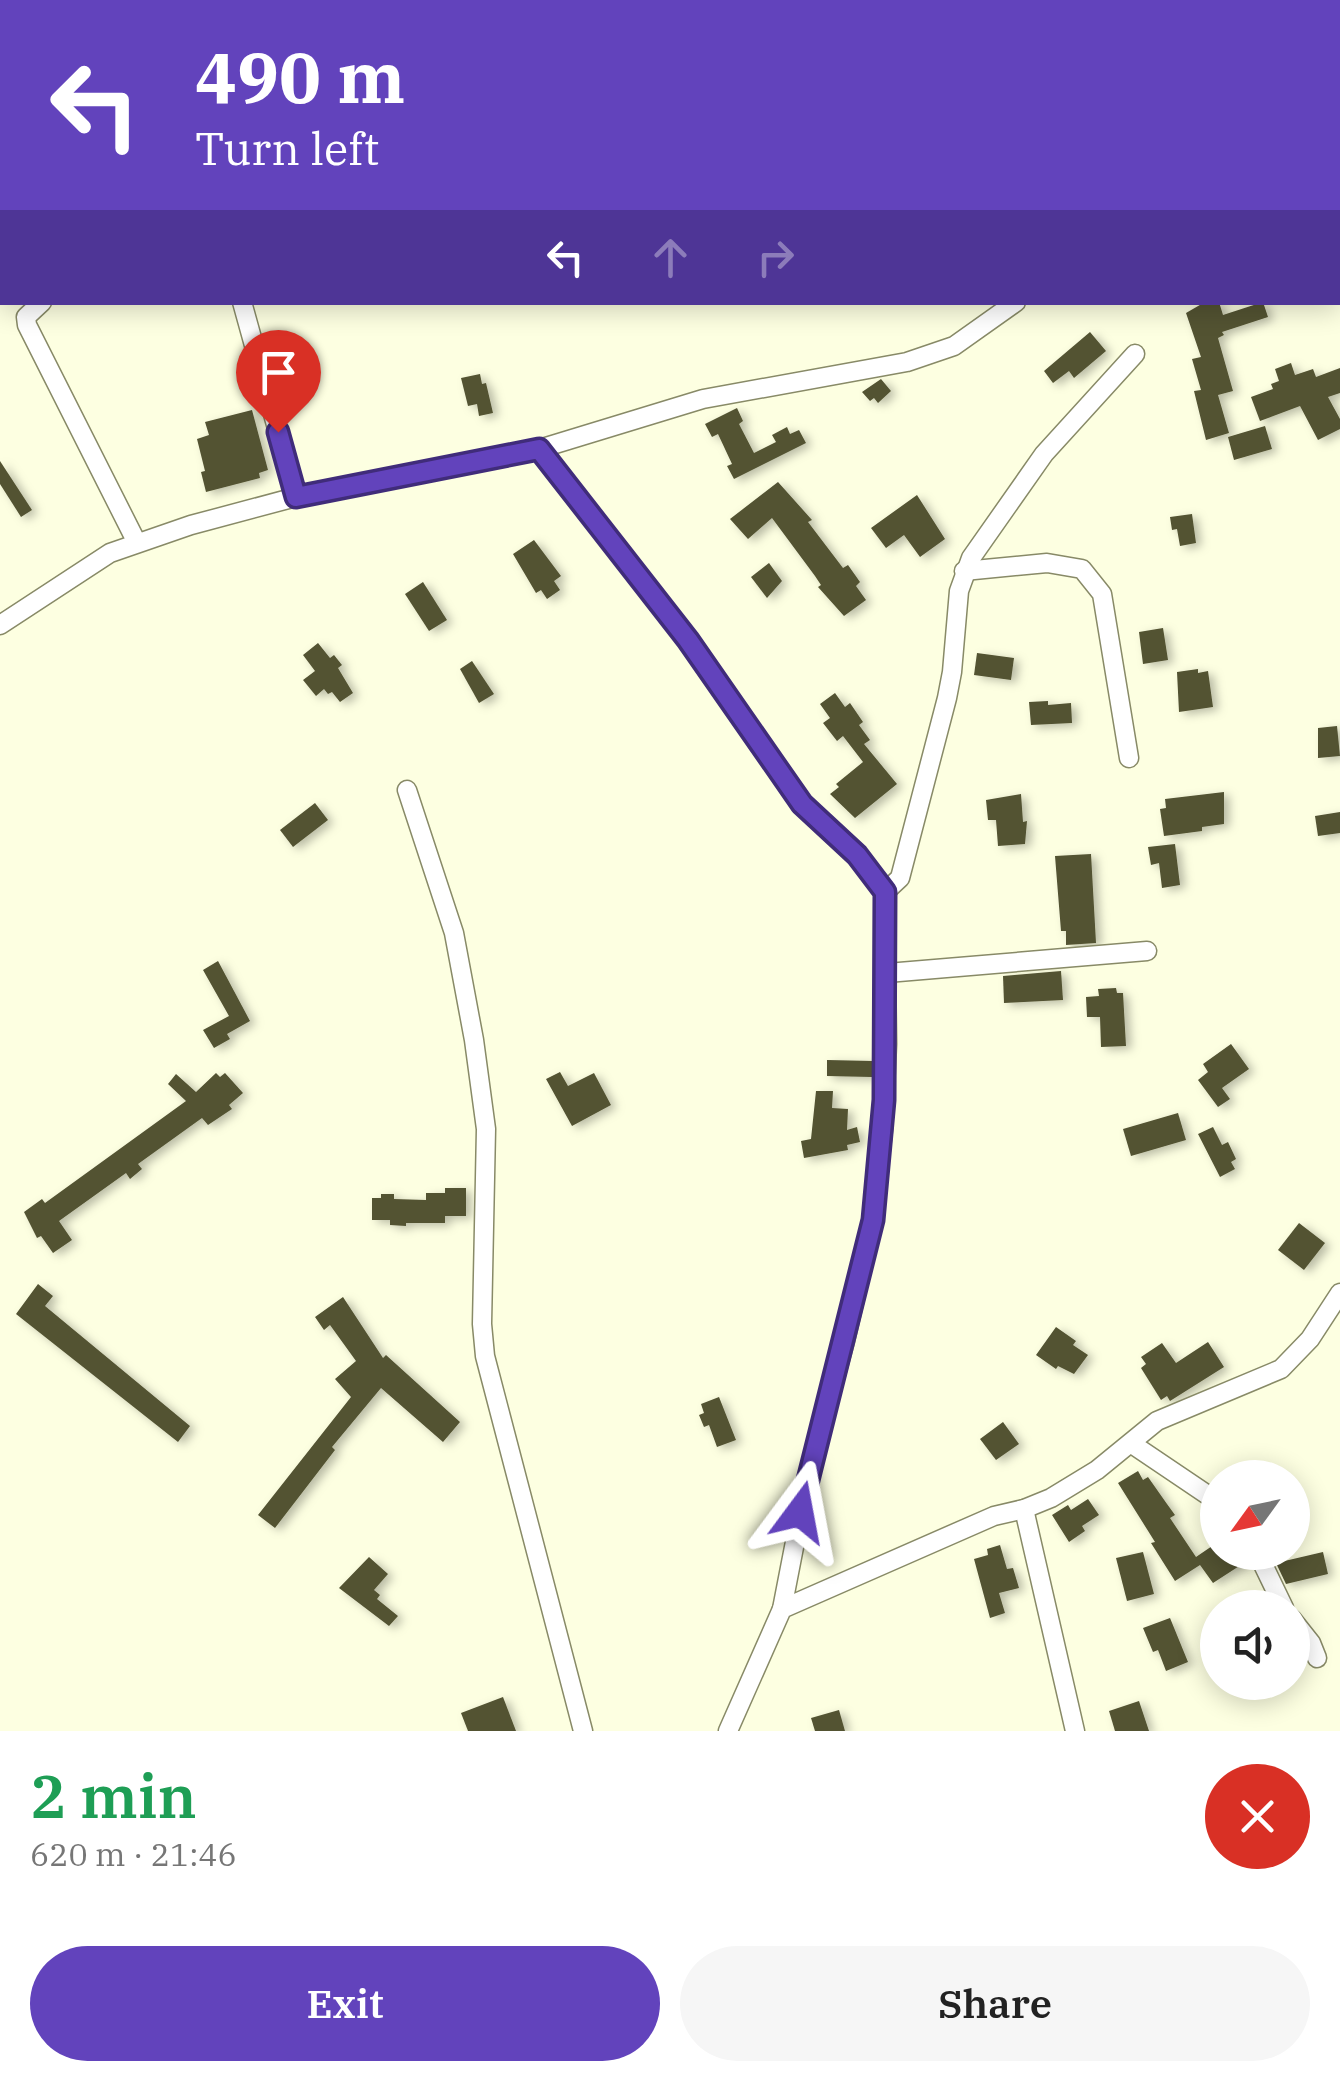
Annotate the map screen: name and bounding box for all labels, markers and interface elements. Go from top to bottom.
text: 490 m [195,31,405,122]
icon: left [30,40,160,170]
text: Turn left [195,119,379,177]
icon: left [538,230,593,285]
icon: ahead [643,230,698,285]
icon: right [748,230,803,285]
pin [236,330,321,433]
icon: arrive [251,345,306,400]
position arrow [748,1460,852,1564]
north arrow [1200,1460,1310,1570]
map controls [1200,1460,1310,1700]
button: sound [1200,1590,1310,1700]
text: 2 min [30,1756,197,1835]
button: close [1205,1764,1310,1869]
text: 620 m · 21:46 [30,1833,237,1875]
button: Exit [30,1946,660,2061]
button: Share [680,1946,1310,2061]

